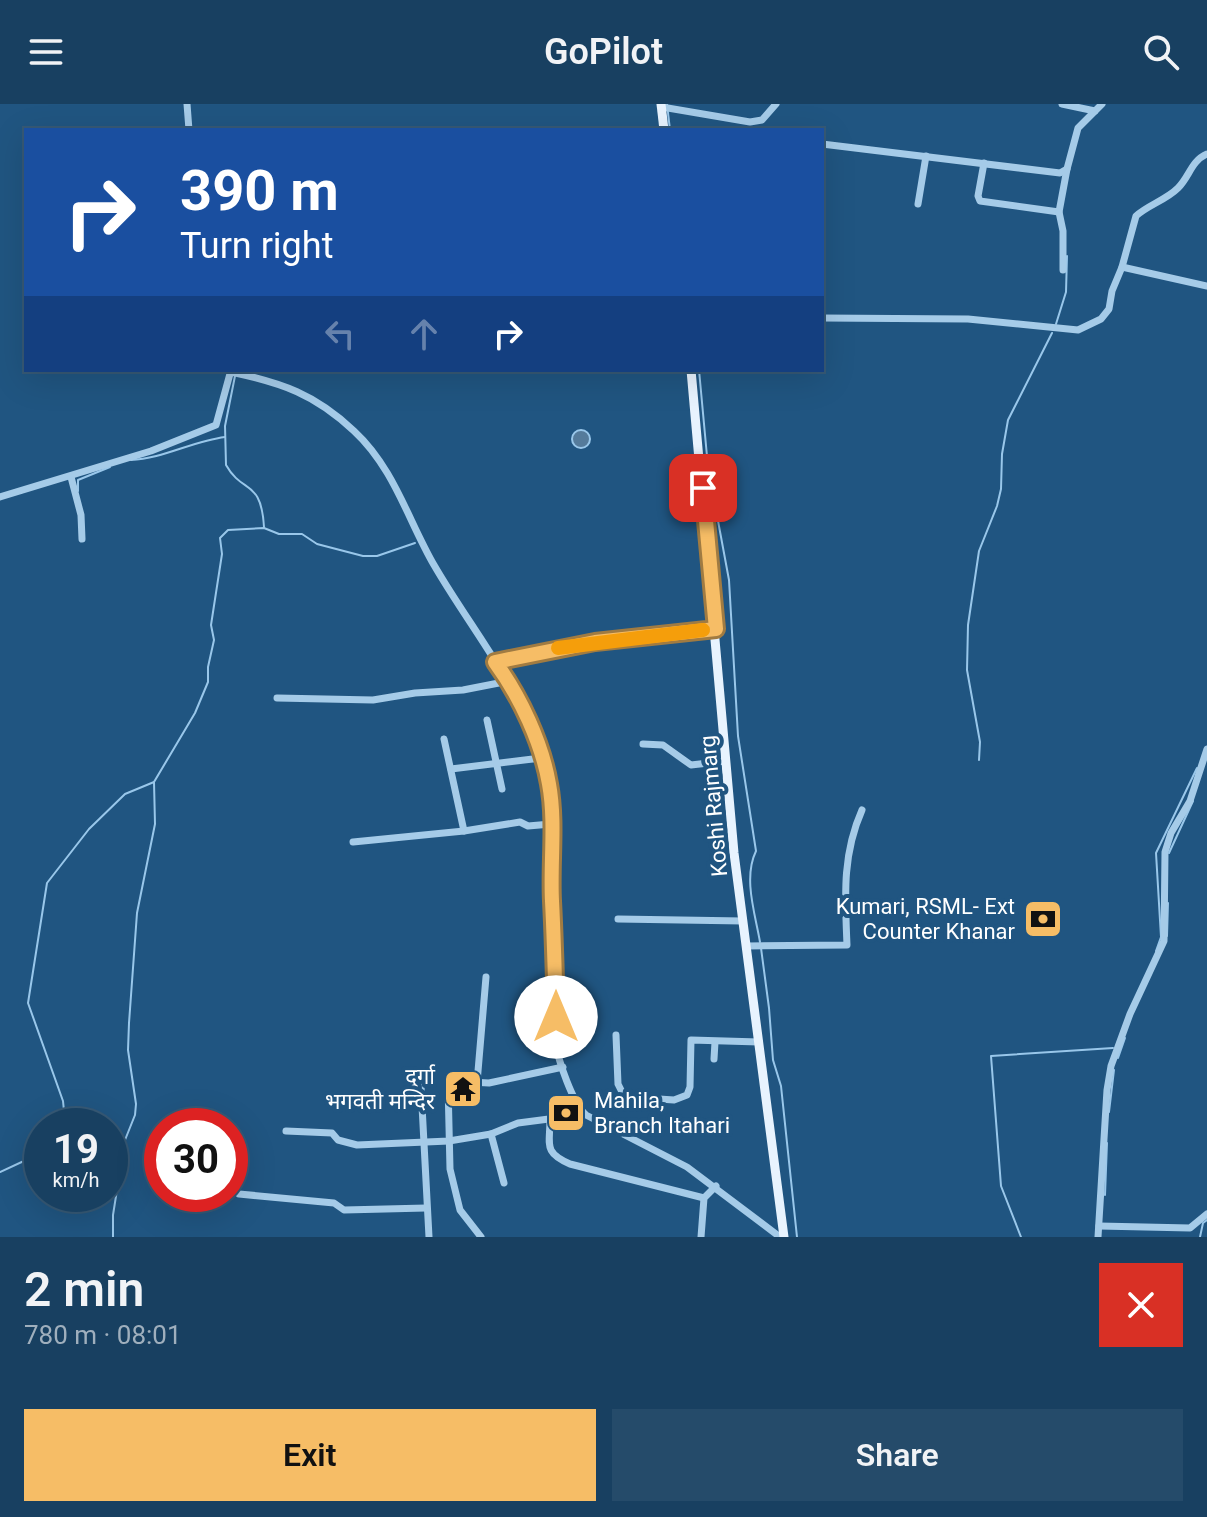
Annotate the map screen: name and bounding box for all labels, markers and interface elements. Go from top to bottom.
icon: menu [24,30,68,74]
icon: search [1139,30,1183,74]
text: GoPilot [544,31,663,73]
text: 390 m [180,158,339,224]
icon: right [48,160,152,264]
text: Turn right [180,225,333,267]
icon: left [318,312,362,356]
icon: ahead [402,312,446,356]
icon: right [486,312,530,356]
pin [669,454,737,522]
icon: arrive [681,466,725,510]
street label: Koshi Rajmarg [695,734,732,878]
place label: Kumari, RSML- Ext Counter Khanar [836,894,1016,944]
bank icon: Kumari, RSML- Ext Counter Khanar [1022,898,1064,940]
position arrow [514,975,598,1059]
place label: दुर्गा भगवती मन्दिर [325,1064,436,1114]
temple icon: दुर्गा भगवती मन्दिर [442,1068,484,1110]
place label: Mahila, Branch Itahari [594,1088,730,1138]
bank icon: Mahila, Branch Itahari [545,1092,587,1134]
speed limit sign: 30 [144,1108,248,1212]
text: 19 [53,1126,99,1173]
text: km/h [53,1168,99,1192]
text: 2 min [24,1261,144,1318]
button: close [1099,1263,1183,1347]
text: 780 m · 08:01 [24,1320,182,1350]
button: Exit [24,1409,596,1501]
button: Share [612,1409,1183,1501]

